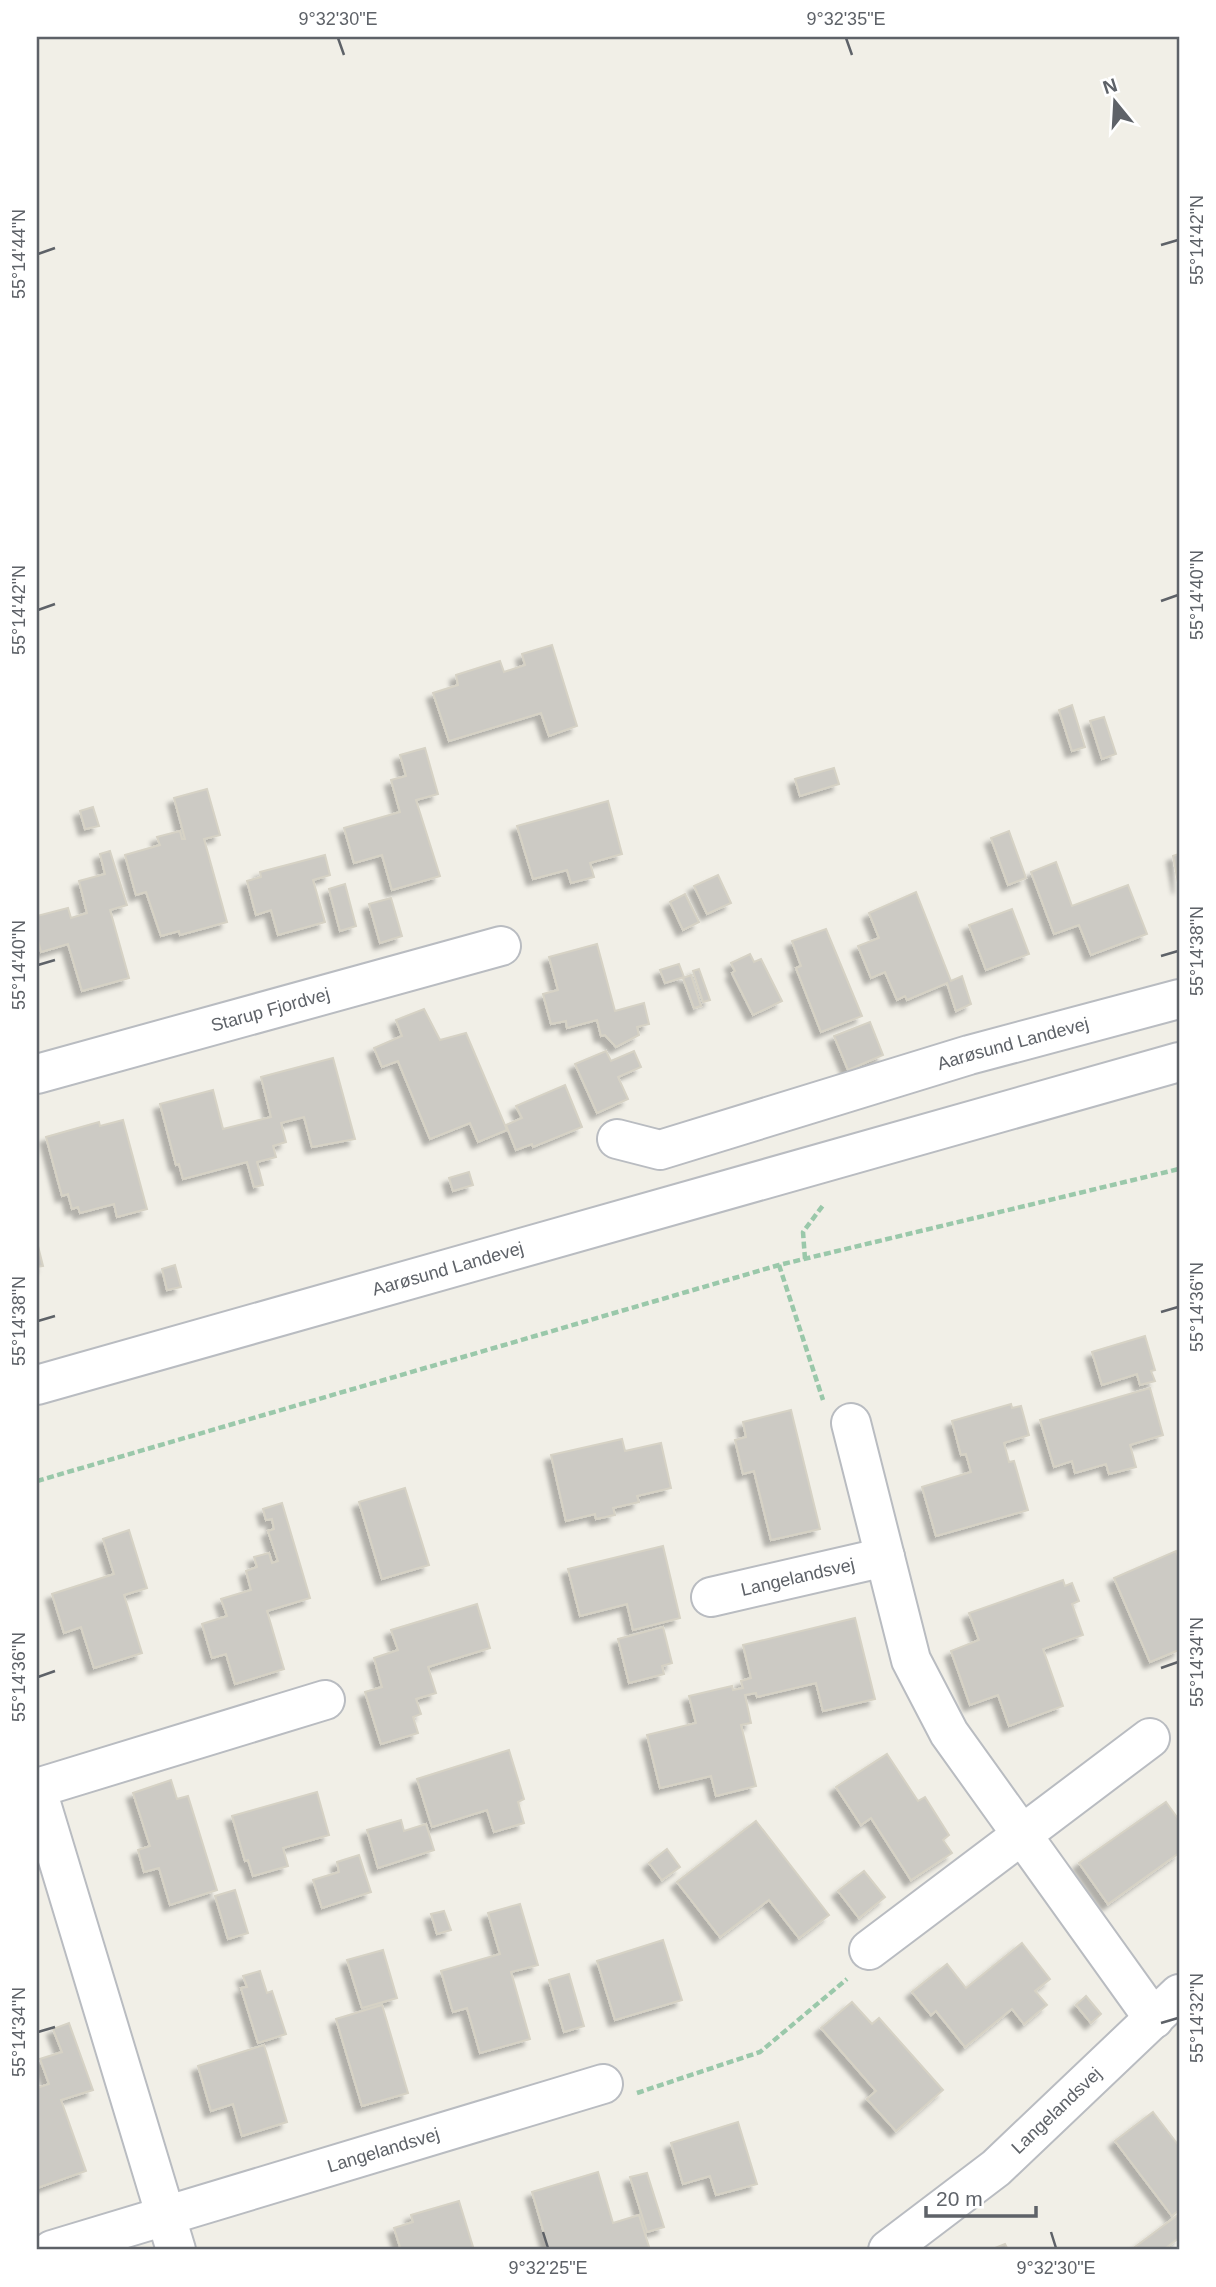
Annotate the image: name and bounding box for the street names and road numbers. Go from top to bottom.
street label: Starup Fjordvej [209,984,332,1036]
street label: Aarøsund Landevej [935,1014,1091,1074]
street label: Aarøsund Landevej [370,1238,526,1300]
street label: Langelandsvej [739,1554,857,1600]
street label: Langelandsvej [1007,2063,1105,2158]
street label: Langelandsvej [325,2124,442,2177]

